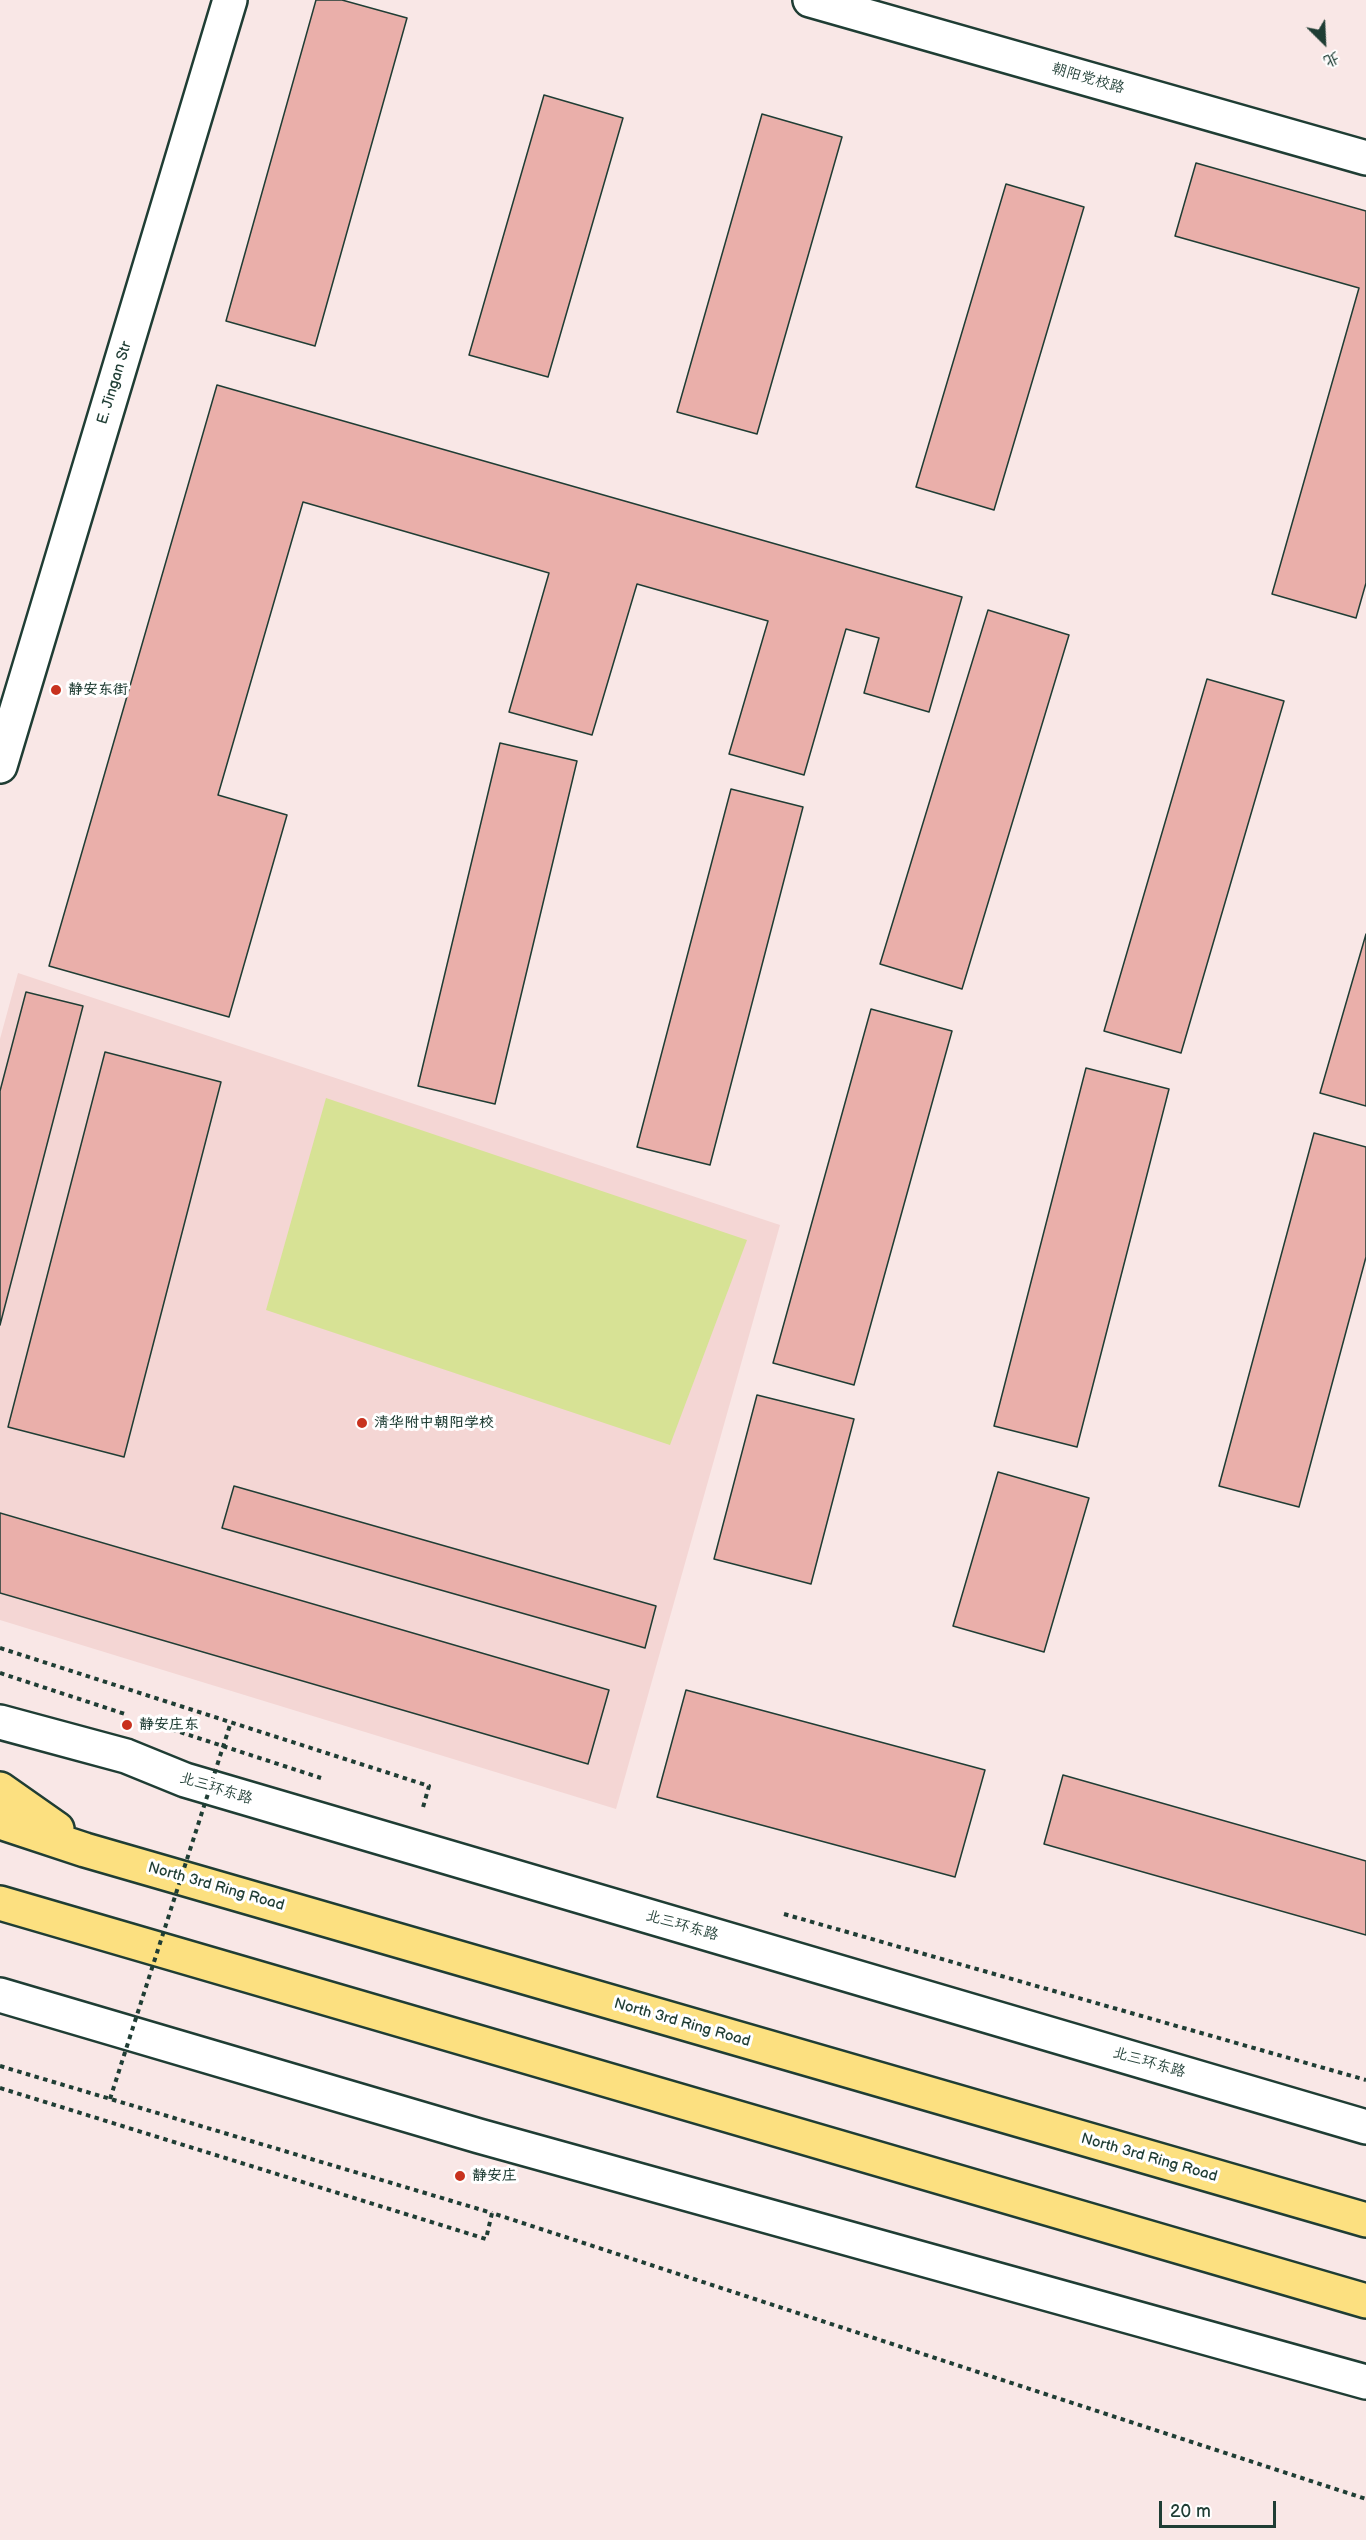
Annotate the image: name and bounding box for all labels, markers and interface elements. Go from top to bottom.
north arrow [1294,12,1354,72]
text: 北 [1320,47,1343,71]
street label: 朝阳党校路 [1049,60,1127,98]
street label: E. Jingan Str [94,339,136,427]
place label: 静安东街 [68,681,128,699]
marker: 静安东街 [49,683,63,697]
place label: 清华附中朝阳学校 [374,1414,494,1432]
marker: 清华附中朝阳学校 [355,1416,369,1430]
place label: 静安庄东 [139,1716,199,1734]
marker: 静安庄东 [120,1718,134,1732]
street label: 北三环东路 [178,1769,254,1809]
street label: North 3rd Ring Road [146,1859,286,1915]
street label: 北三环东路 [643,1907,721,1945]
street label: North 3rd Ring Road [612,1995,752,2051]
street label: 北三环东路 [1110,2044,1188,2082]
street label: North 3rd Ring Road [1079,2130,1219,2186]
place label: 静安庄 [472,2167,517,2185]
marker: 静安庄 [453,2169,467,2183]
scale bar [1162,2489,1279,2527]
text: 20 m [1170,2501,1211,2522]

